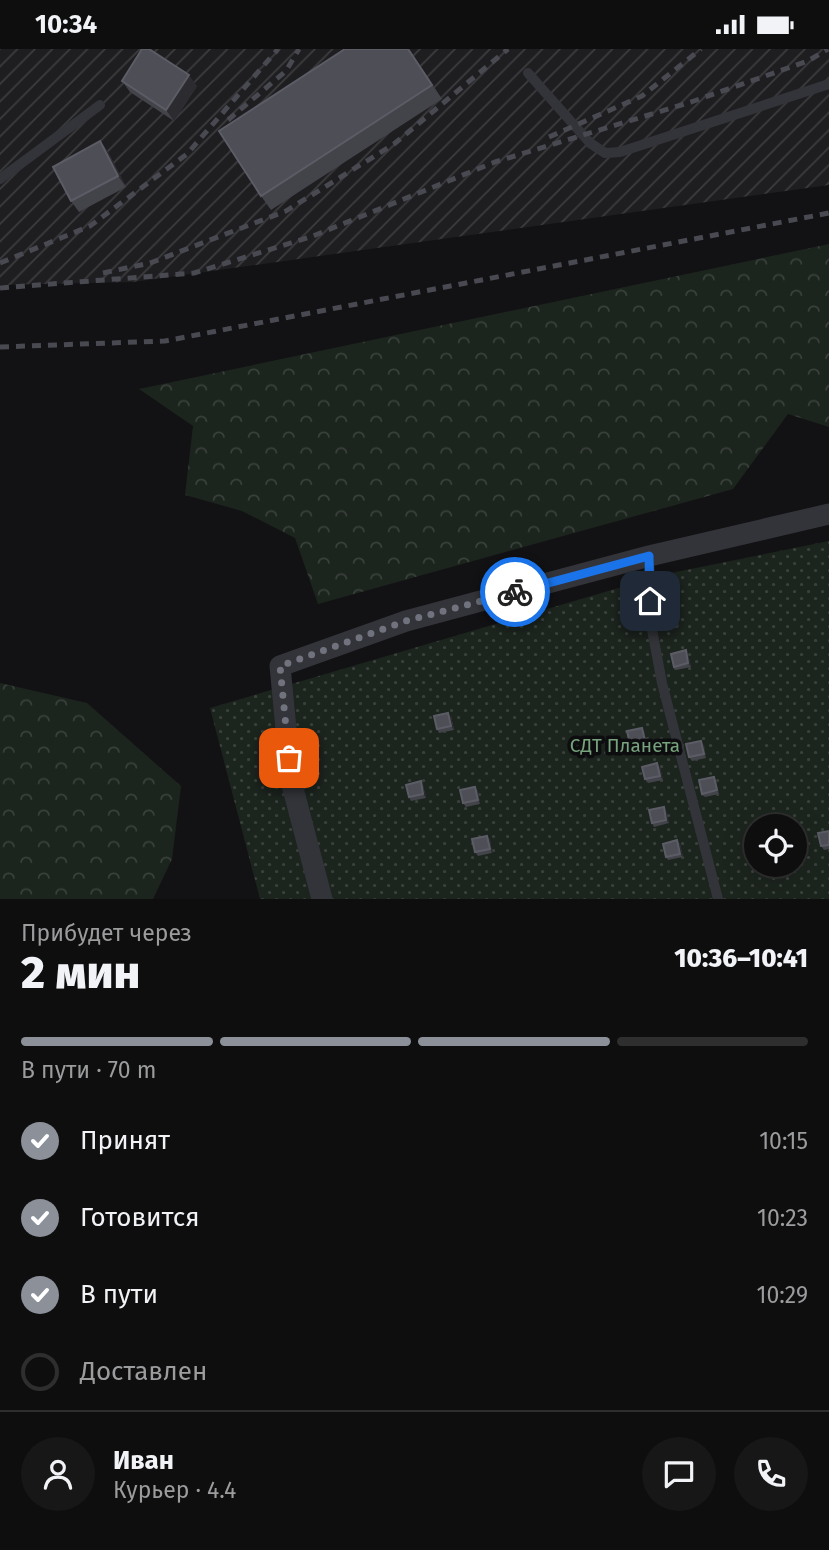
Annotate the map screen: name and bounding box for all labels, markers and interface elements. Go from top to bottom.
text: 10:34 [35,9,97,40]
courier [480,557,550,627]
pin [620,571,680,631]
icon: bike [496,573,534,611]
icon: home [631,582,669,620]
pin [259,728,319,788]
park label: СДТ Планета [570,734,680,757]
icon: bag [270,739,308,777]
map controls [744,814,807,877]
button: locate [744,814,807,877]
text: Прибудет через [21,919,192,947]
text: 10:36–10:41 [674,943,808,974]
text: 2 мин [21,945,140,1000]
text: В пути · 70 m [21,1056,156,1084]
icon: check [21,1122,59,1160]
text: Принят [80,1125,170,1156]
text: 10:15 [759,1127,808,1155]
icon: check [21,1199,59,1237]
text: Готовится [80,1202,200,1233]
text: 10:23 [757,1204,808,1232]
icon: check [21,1276,59,1314]
text: В пути [80,1279,158,1310]
text: 10:29 [756,1281,808,1309]
text: Доставлен [80,1356,207,1387]
button: person [21,1437,95,1511]
button: chat [642,1437,716,1511]
button: phone [734,1437,808,1511]
text: Иван [113,1445,174,1476]
text: Курьер · 4.4 [113,1476,236,1504]

